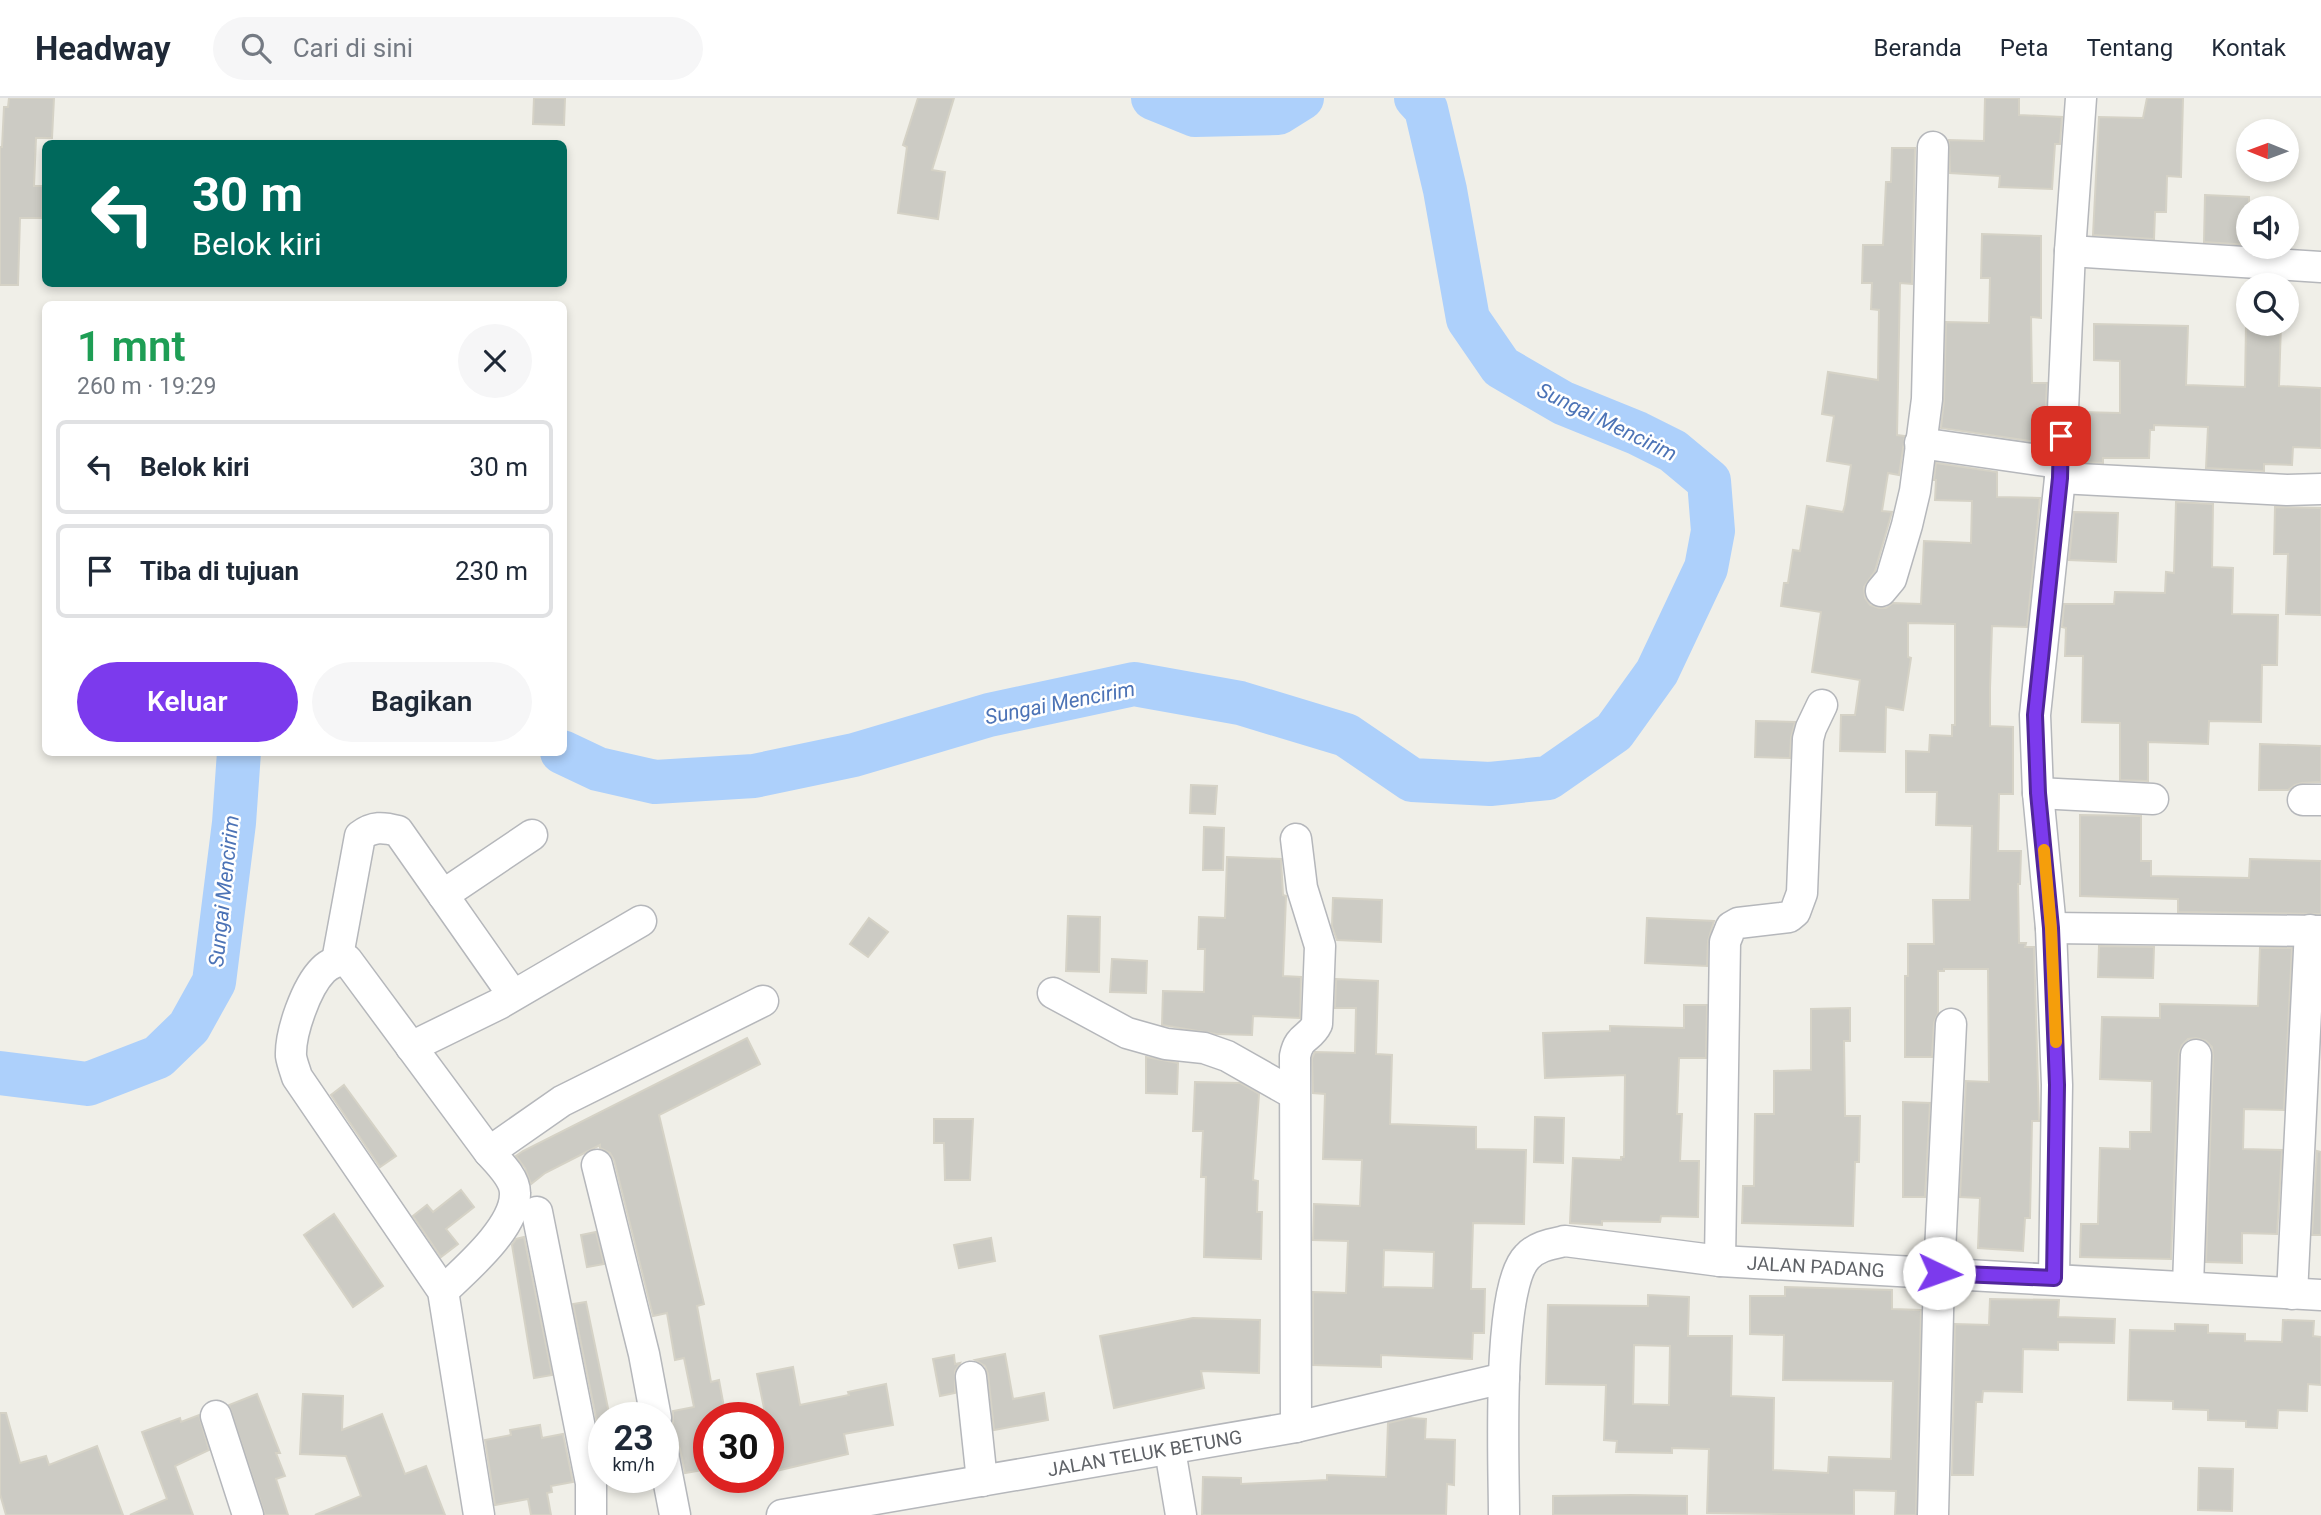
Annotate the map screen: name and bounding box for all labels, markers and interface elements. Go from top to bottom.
search box [213,17,703,80]
text: Headway [35,29,171,68]
icon: search [237,29,275,67]
text: Cari di sini [293,33,413,63]
text: Beranda [1874,34,1962,62]
text: Peta [2000,34,2048,62]
text: Tentang [2086,34,2173,62]
text: Kontak [2211,34,2286,62]
north arrow [2236,119,2300,182]
map controls [2236,119,2299,336]
text: 30 m [192,166,303,223]
icon: left [77,168,168,259]
button: sound [2236,196,2299,259]
text: Belok kiri [192,225,322,263]
button: search [2236,273,2299,336]
text: 1 mnt [77,322,186,371]
button: close [458,324,532,398]
text: 260 m · 19:29 [77,373,216,400]
water label: Sungai Mencirim [1533,378,1681,466]
pin [2031,406,2091,466]
icon: arrive [2042,417,2080,455]
icon: left [81,448,119,486]
text: Belok kiri [140,452,250,482]
text: 30 m [470,452,528,482]
icon: arrive [81,552,119,590]
text: Tiba di tujuan [140,556,299,586]
text: 230 m [455,556,528,586]
button: Keluar [77,662,298,742]
button: Bagikan [312,662,532,742]
water label: Sungai Mencirim [983,677,1137,729]
water label: Sungai Mencirim [204,814,244,968]
position arrow [1902,1236,1976,1310]
street label: JALAN PADANG [1746,1251,1885,1282]
speed limit sign: 30 [693,1402,784,1493]
text: 23 [613,1418,654,1459]
street label: JALAN TELUK BETUNG [1046,1425,1244,1481]
text: km/h [612,1454,655,1475]

